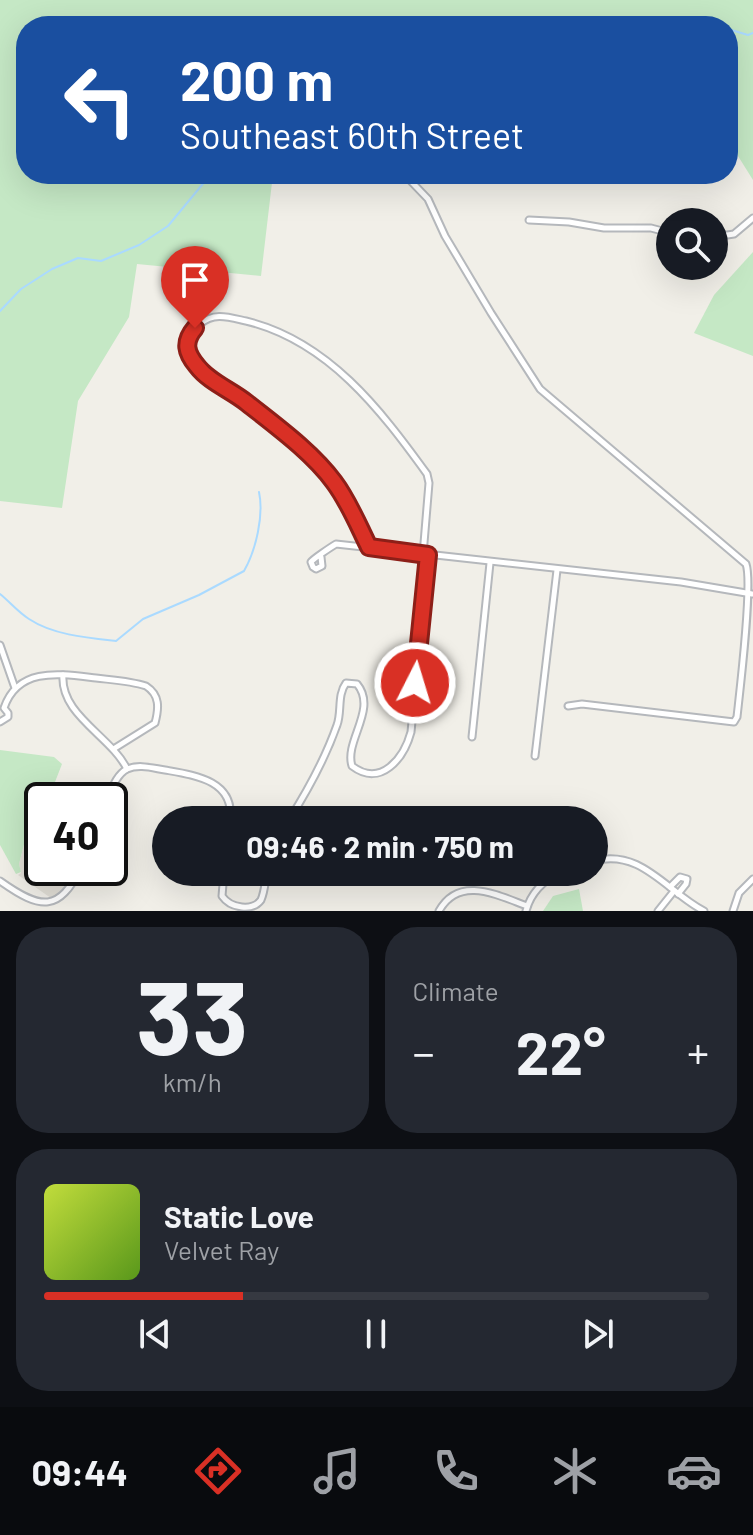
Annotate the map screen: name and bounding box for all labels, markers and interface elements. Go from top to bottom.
text: 200 m [180,45,333,112]
icon: left [48,48,152,152]
text: Southeast 60th Street [180,113,524,156]
map controls [656,208,728,280]
button: search [656,208,728,280]
pin [161,246,229,328]
icon: arrive [173,258,217,302]
position arrow [373,641,457,725]
speed limit sign: 40 [24,782,128,886]
text: 09:46 · 2 min · 750 m [246,828,514,864]
text: 33 [136,951,248,1076]
text: Climate [413,975,499,1006]
text: 22° [516,1015,606,1087]
text: − [413,1025,435,1078]
text: + [687,1025,709,1078]
text: km/h [163,1066,222,1097]
text: Static Love [164,1198,314,1234]
text: Velvet Ray [164,1234,279,1265]
icon: previous [133,1312,177,1356]
icon: pause [354,1312,398,1356]
icon: next [576,1312,620,1356]
icon: directions [190,1443,246,1499]
icon: music [309,1443,365,1499]
icon: phone [428,1443,484,1499]
icon: climate [547,1443,603,1499]
icon: car [666,1443,722,1499]
text: 09:44 [31,1450,128,1493]

